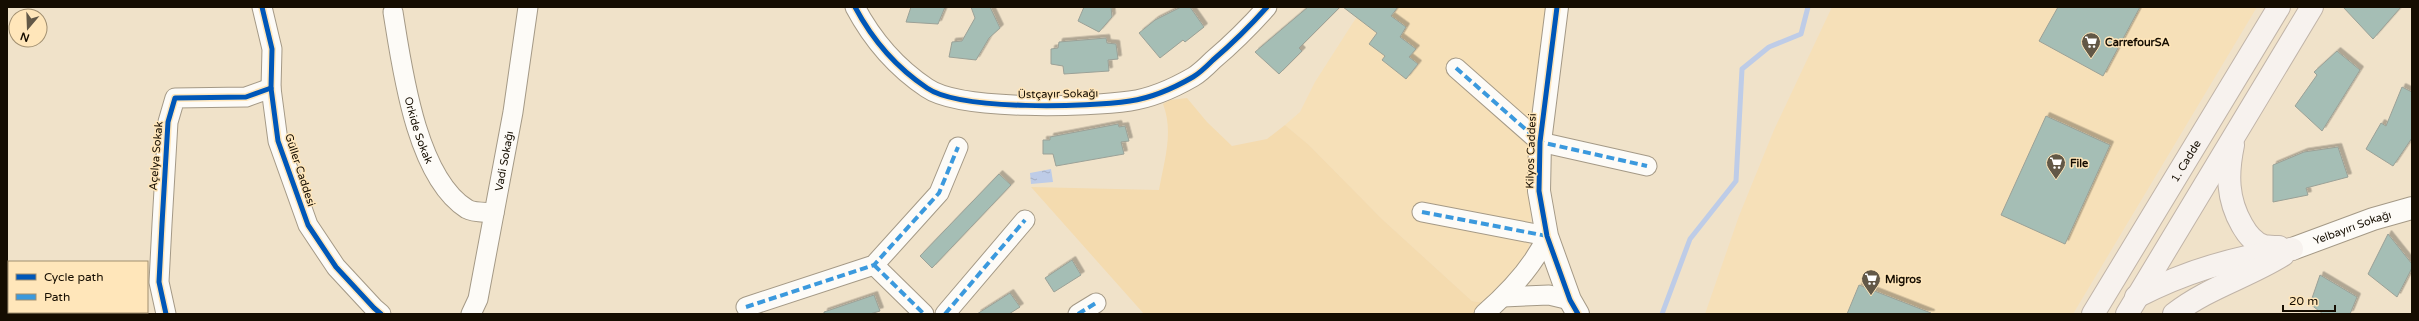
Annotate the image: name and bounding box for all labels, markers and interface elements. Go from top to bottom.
north arrow [8,8,48,48]
text: N [19,29,31,45]
supermarket icon: CarrefourSA [2080,31,2102,59]
place label: CarrefourSA [2105,36,2170,49]
street label: Üstçayır Sokağı [1018,87,1098,101]
street label: Orkide Sokak [402,95,436,165]
street label: Kilyos Caddesi [1523,113,1539,189]
street label: Açelya Sokak [147,121,165,191]
street label: Vadi Sokağı [492,130,516,192]
street label: Güller Caddesi [282,132,318,208]
street label: 1. Cadde [2168,138,2203,184]
supermarket icon: File [2045,152,2067,180]
place label: File [2070,157,2089,170]
street label: Yelbayırı Sokağı [2311,208,2393,247]
legend [8,261,148,313]
supermarket icon: Migros [1860,268,1882,296]
text: Cycle path [44,270,103,284]
place label: Migros [1885,273,1922,287]
scale bar [2283,287,2335,313]
text: Path [44,290,70,304]
text: 20 m [2289,294,2318,308]

